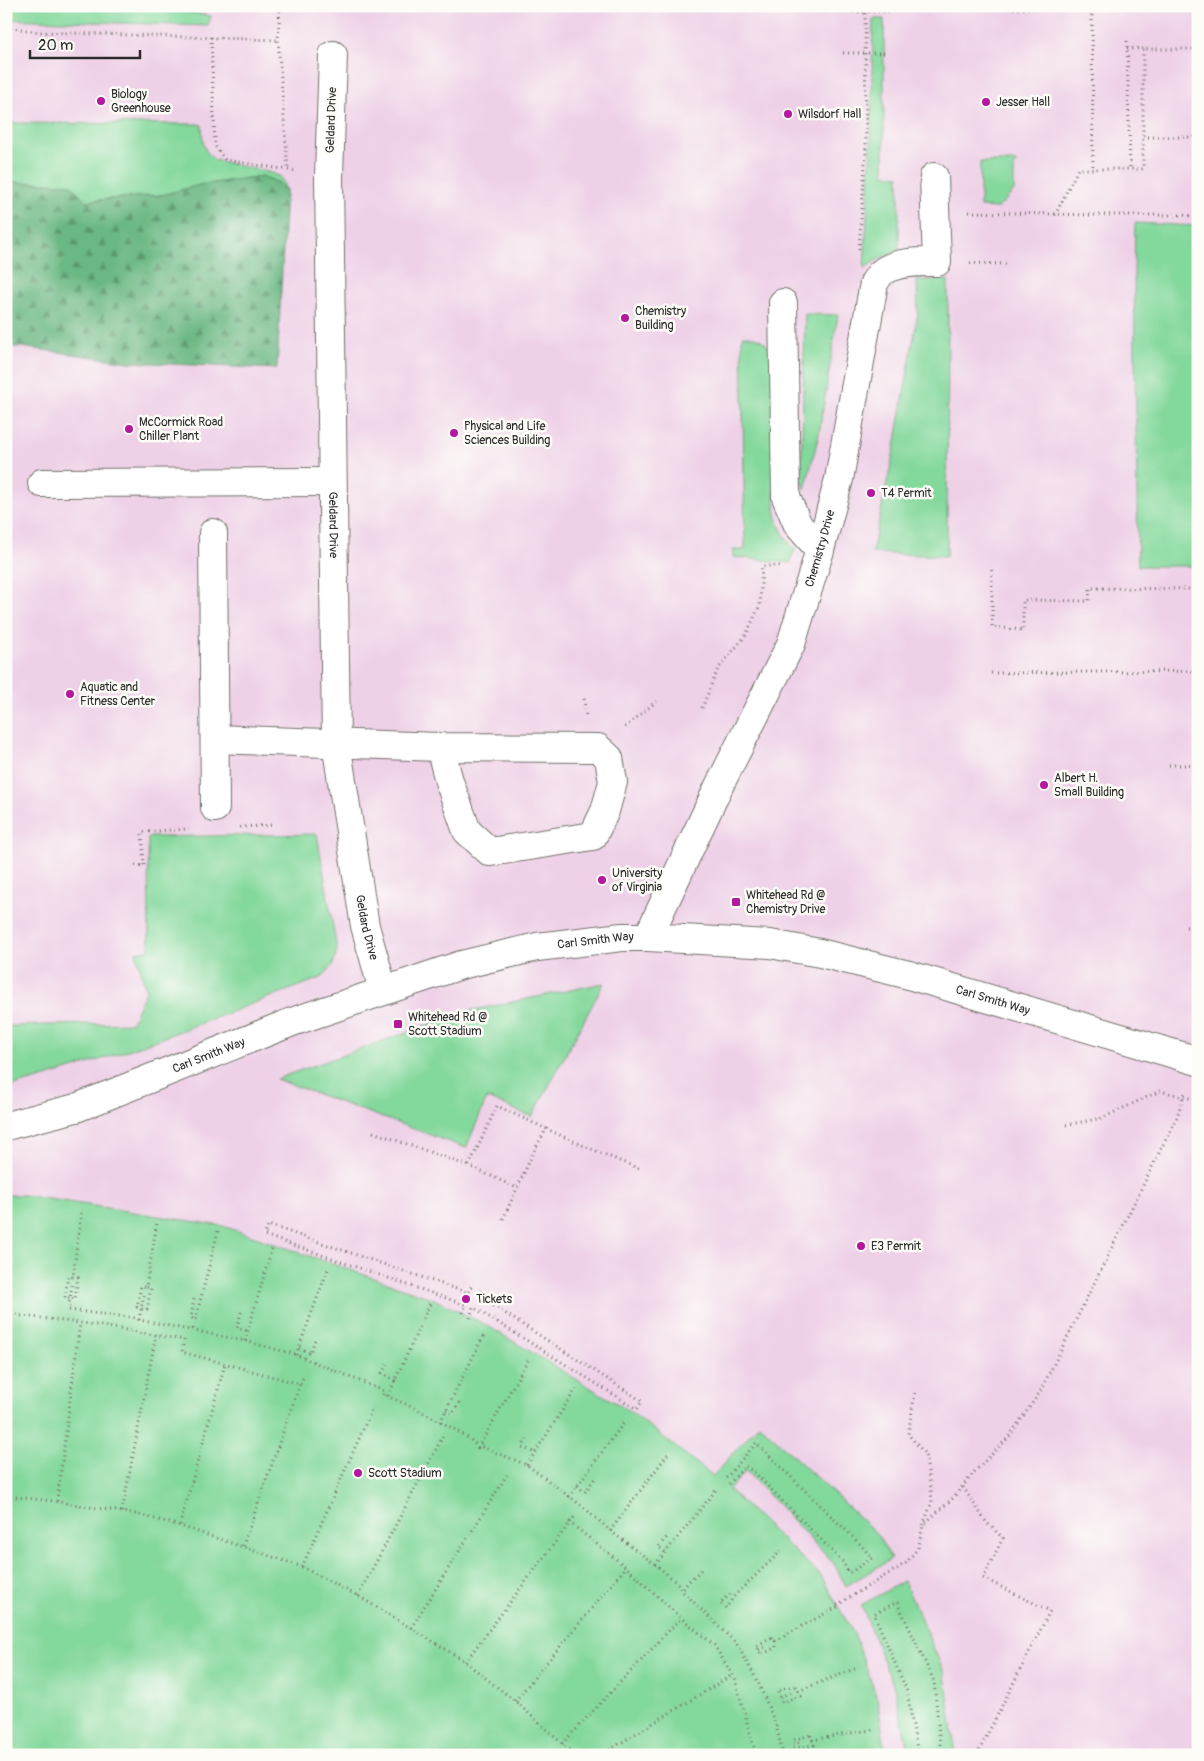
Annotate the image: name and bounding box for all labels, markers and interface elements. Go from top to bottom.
scale bar [30,28,140,60]
text: 20 m [38,36,73,55]
place label: Biology Greenhouse [111,87,171,116]
street label: Geldard Drive [323,87,340,153]
marker: Biology Greenhouse [95,95,107,107]
place label: Jesser Hall [996,95,1050,110]
marker: Jesser Hall [980,96,992,108]
place label: Wilsdorf Hall [798,107,861,122]
marker: Wilsdorf Hall [782,108,794,120]
place label: Chemistry Building [635,304,686,333]
marker: Chemistry Building [619,312,631,324]
place label: McCormick Road Chiller Plant [139,415,223,444]
place label: Physical and Life Sciences Building [464,419,550,448]
marker: McCormick Road Chiller Plant [123,423,135,435]
marker: Physical and Life Sciences Building [448,427,460,439]
place label: T4 Permit [881,486,932,501]
marker: T4 Permit [865,487,877,499]
street label: Geldard Drive [325,492,341,558]
street label: Chemistry Drive [802,508,838,589]
place label: Aquatic and Fitness Center [80,680,156,709]
marker: Aquatic and Fitness Center [64,688,76,700]
place label: Albert H. Small Building [1054,771,1124,800]
marker: Albert H. Small Building [1038,779,1050,791]
place label: University of Virginia [612,866,663,895]
marker: University of Virginia [596,874,608,886]
place label: Whitehead Rd @ Chemistry Drive [746,888,826,917]
street label: Geldard Drive [352,894,381,962]
marker: Whitehead Rd @ Chemistry Drive [730,896,742,908]
street label: Carl Smith Way [557,930,634,953]
street label: Carl Smith Way [954,982,1032,1019]
place label: Whitehead Rd @ Scott Stadium [408,1010,488,1039]
marker: Whitehead Rd @ Scott Stadium [392,1018,404,1030]
street label: Carl Smith Way [170,1035,247,1077]
place label: E3 Permit [871,1239,921,1254]
marker: E3 Permit [855,1240,867,1252]
place label: Tickets [476,1292,513,1307]
marker: Tickets [460,1293,472,1305]
place label: Scott Stadium [368,1466,442,1481]
marker: Scott Stadium [352,1467,364,1479]

